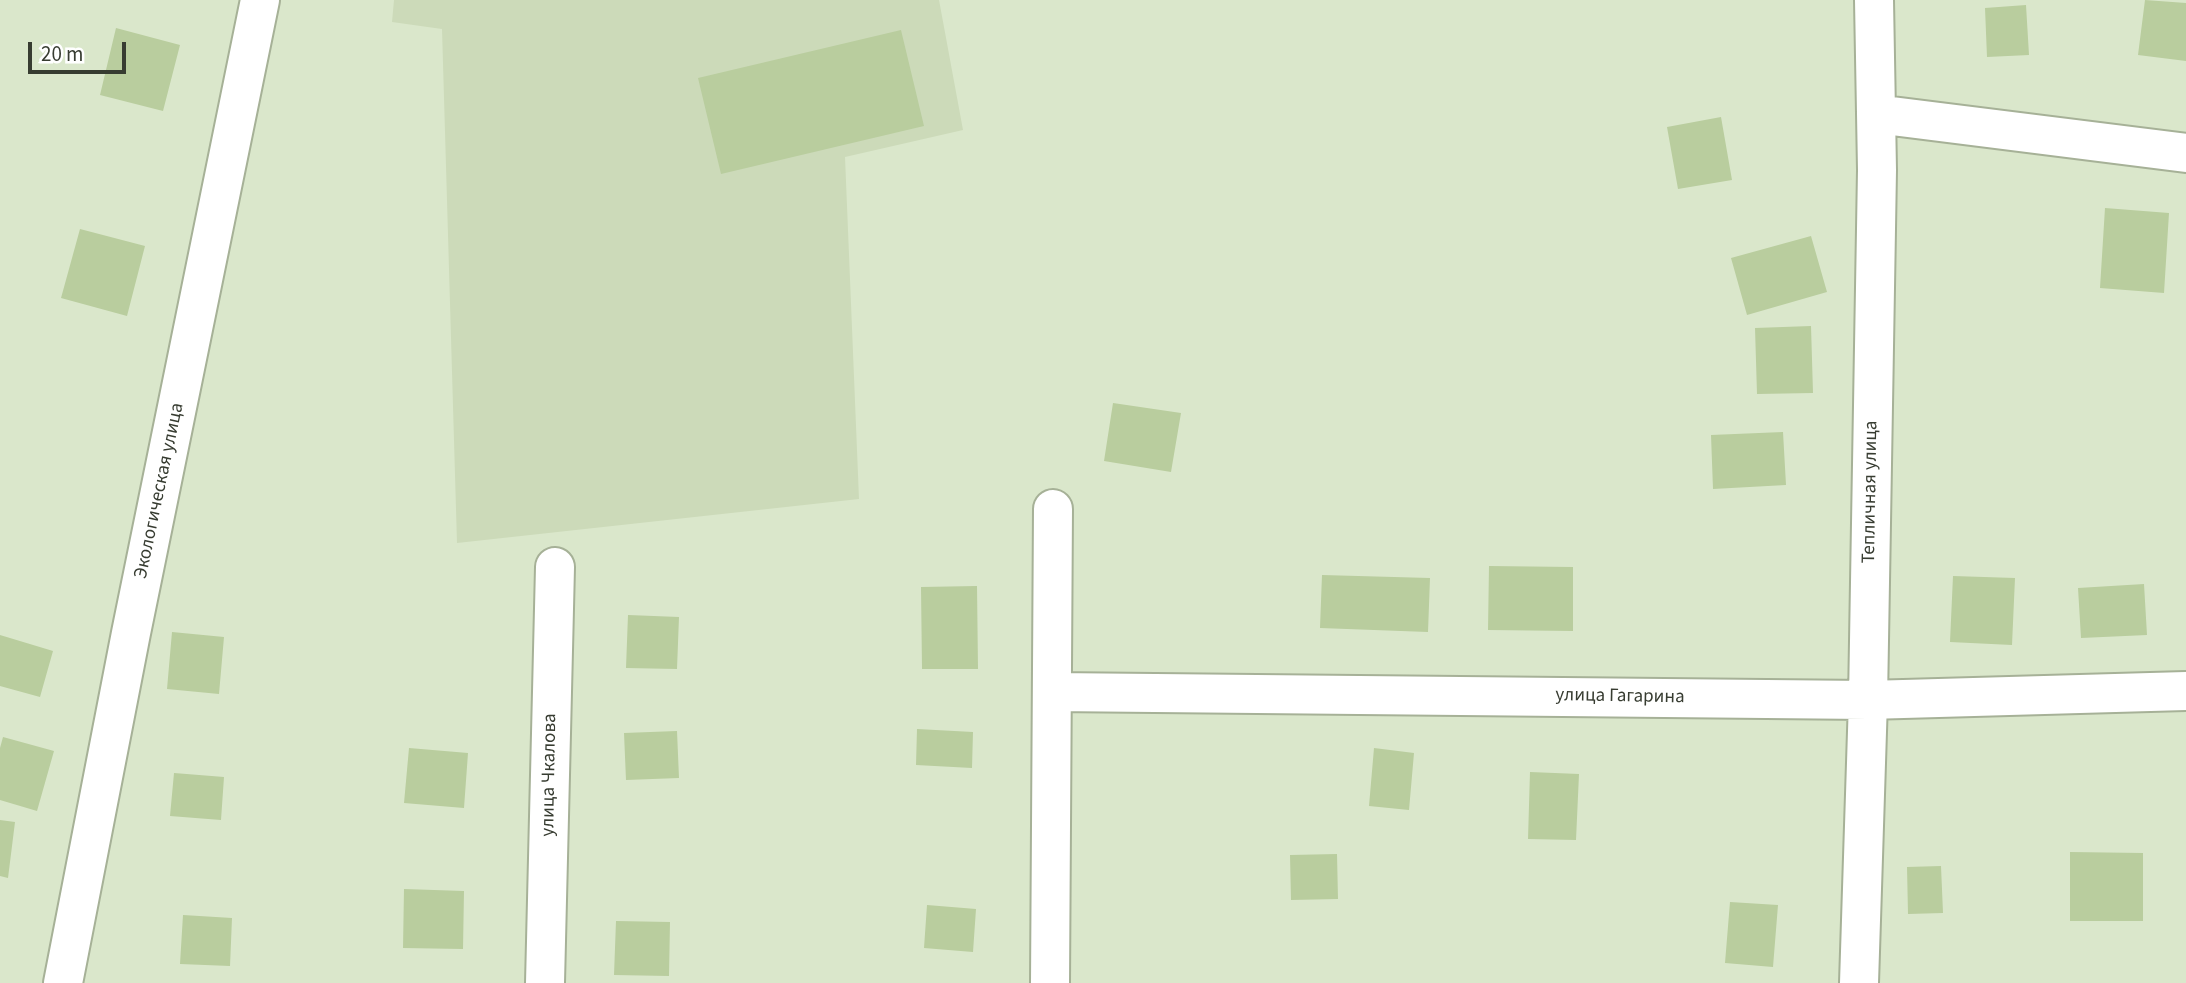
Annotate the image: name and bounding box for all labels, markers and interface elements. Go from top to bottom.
scale bar [32,28,130,72]
text: 20 m [41,39,83,69]
street label: Экологическая улица [130,401,190,581]
street label: Тепличная улица [1858,420,1884,564]
street label: улица Гагарина [1555,684,1685,710]
street label: улица Чкалова [538,713,562,837]

